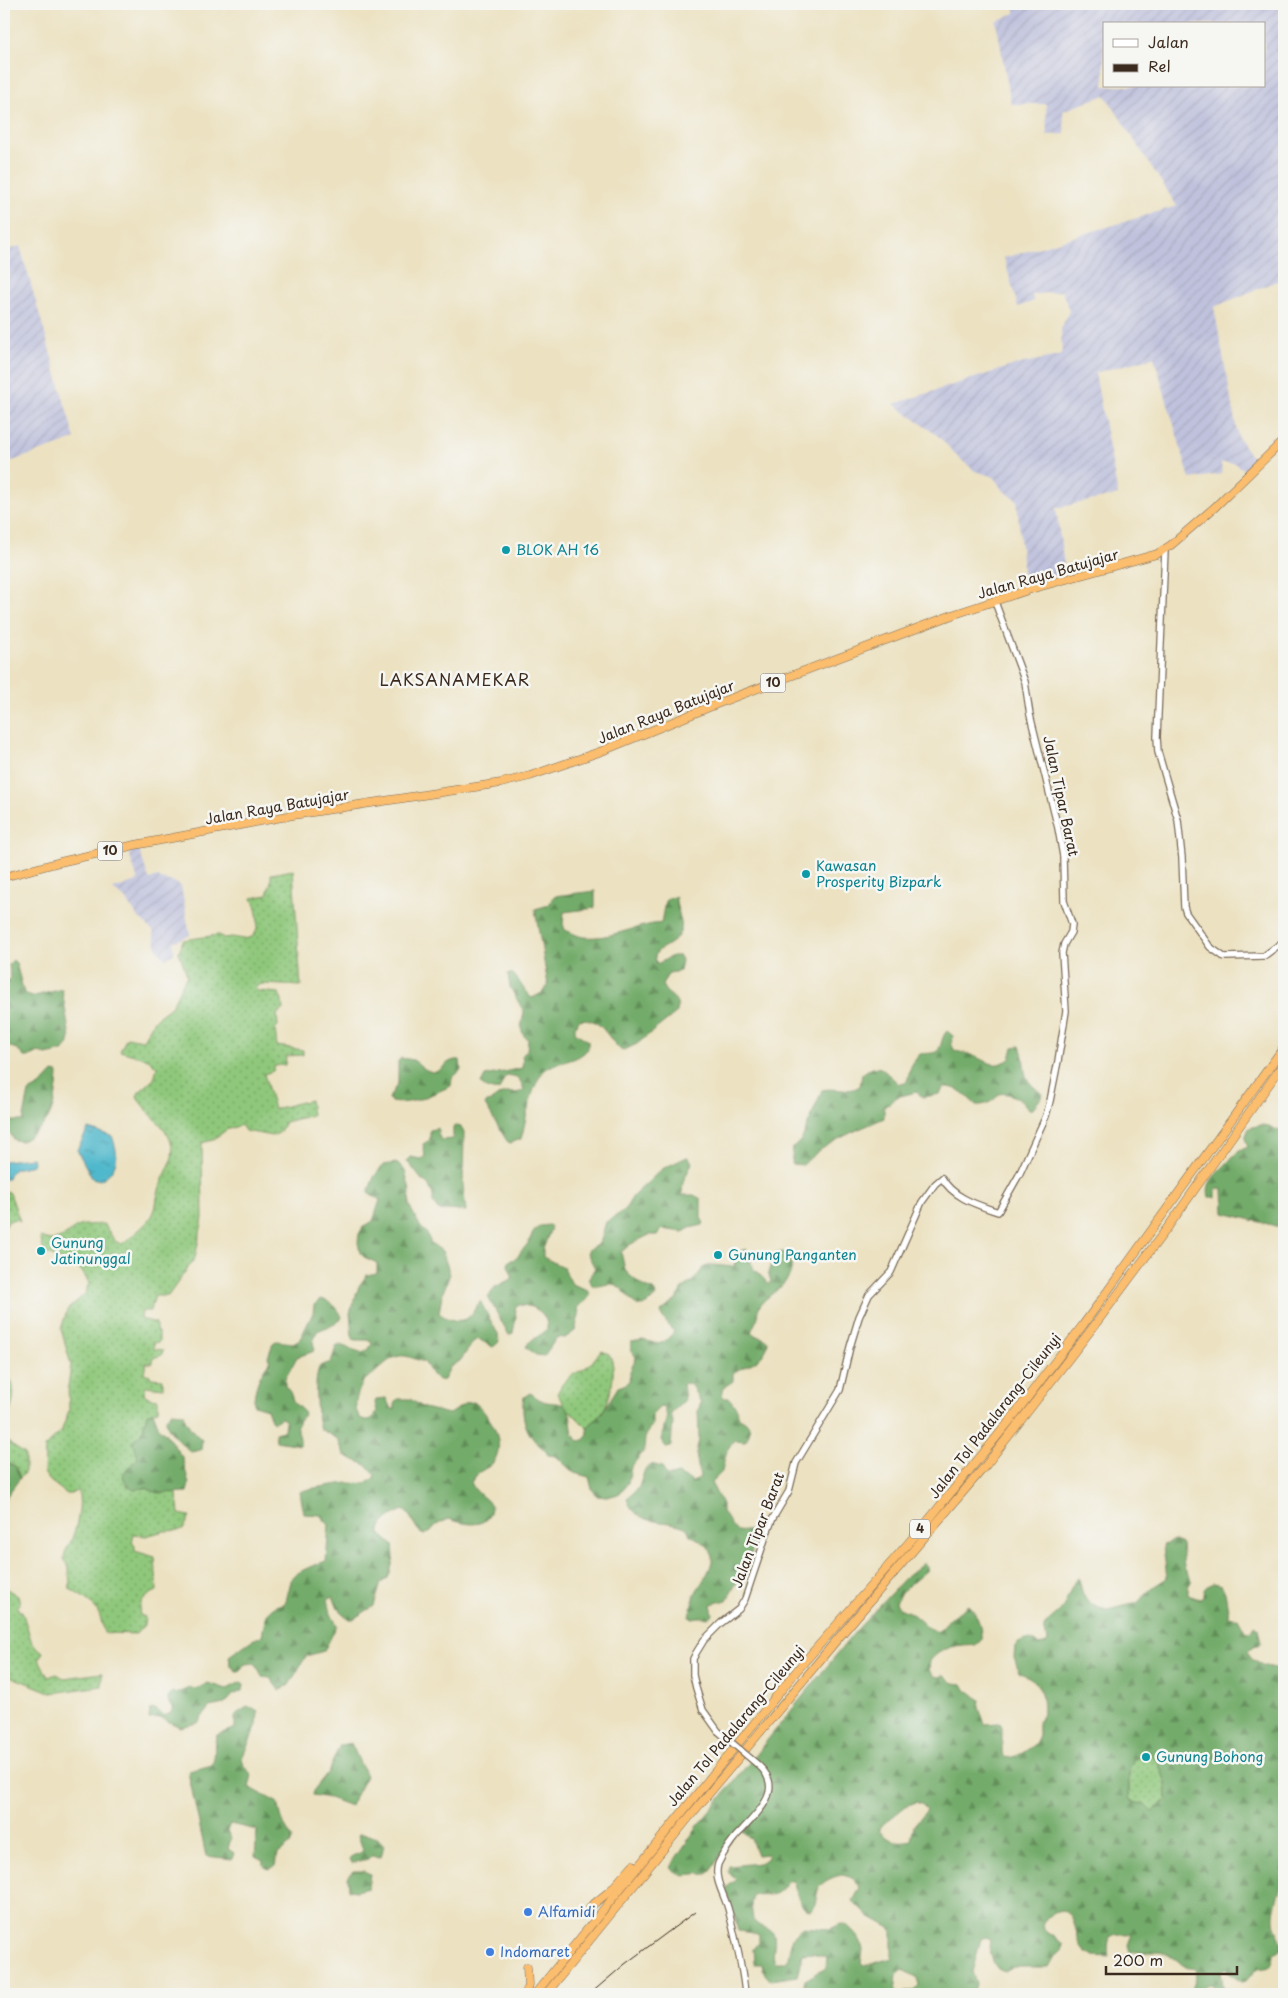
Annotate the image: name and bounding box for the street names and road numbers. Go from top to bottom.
street label: Jalan Raya Batujajar [975,543,1122,604]
street label: Jalan Raya Batujajar [594,674,738,749]
road number: 10 [760,674,786,692]
street label: Jalan Tipar Barat [1038,734,1085,858]
street label: Jalan Raya Batujajar [203,783,351,830]
road number: 10 [98,841,122,860]
street label: Jalan Tol Padalarang–Cileunyi [923,1329,1066,1503]
street label: Jalan Tipar Barat [726,1469,789,1591]
road number: 4 [910,1520,930,1538]
street label: Jalan Tol Padalarang–Cileunyi [662,1640,809,1811]

